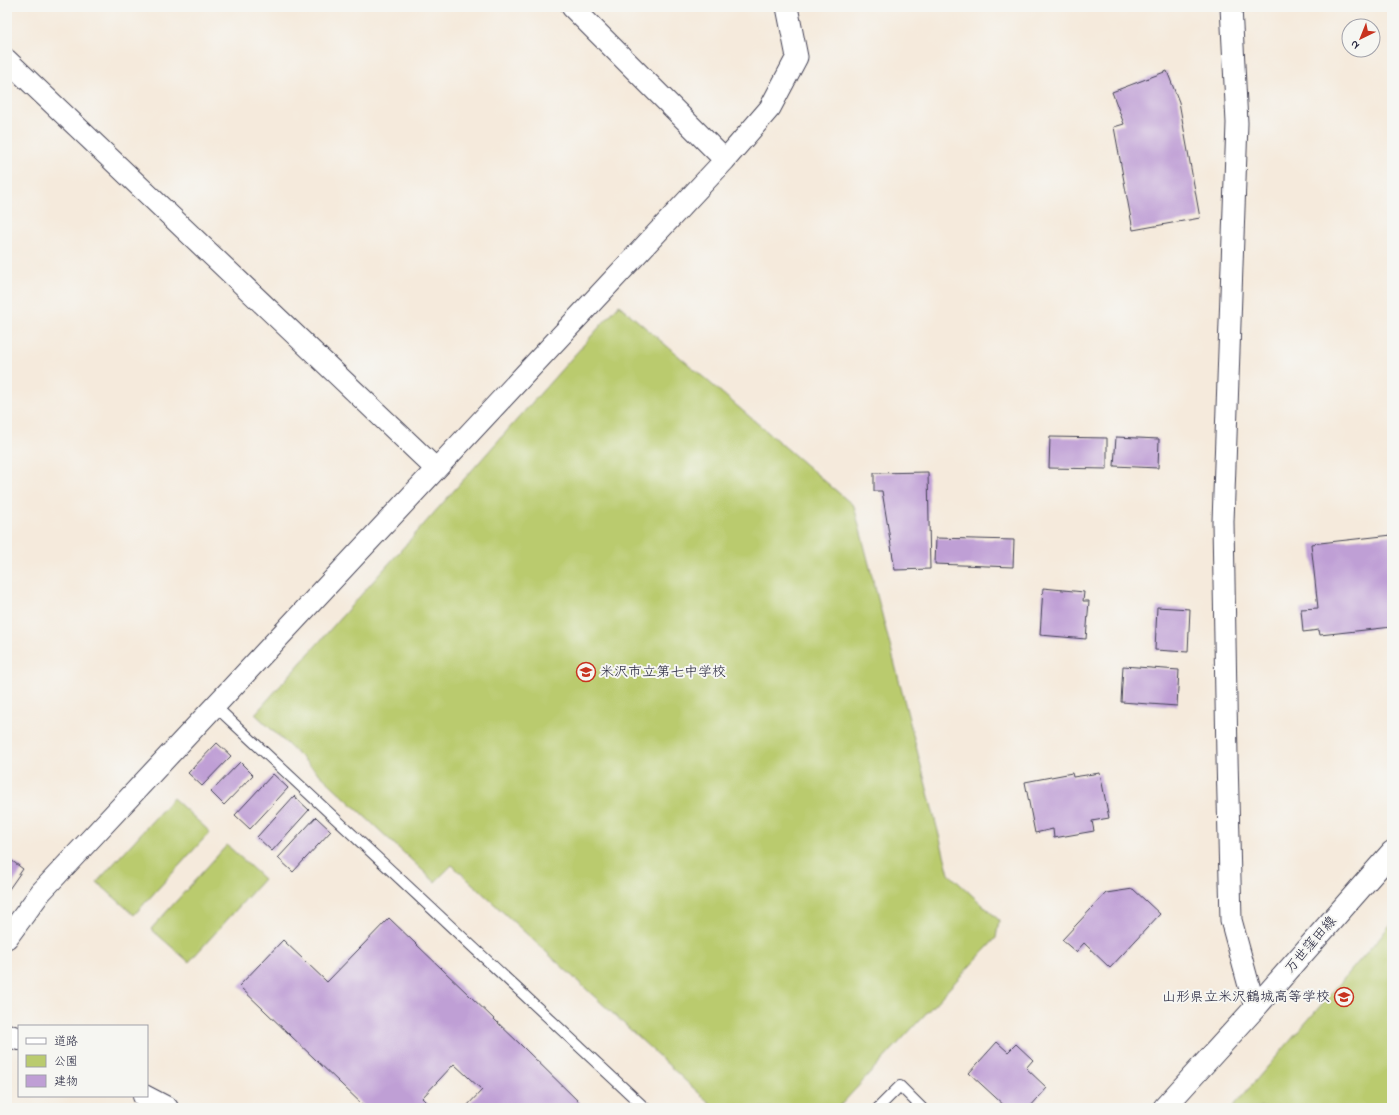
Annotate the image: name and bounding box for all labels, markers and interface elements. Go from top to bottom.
north arrow [1341,18,1381,58]
text: N [1347,36,1363,53]
school or university icon: 米沢市立第七中学校 [575,661,597,683]
place label: 米沢市立第七中学校 [600,662,726,683]
street label: 万世窪田線 [1280,912,1342,978]
school or university icon: 山形県立米沢鶴城高等学校 [1333,986,1355,1008]
place label: 山形県立米沢鶴城高等学校 [1162,987,1330,1008]
legend [18,1025,148,1097]
text: 道路 [54,1033,78,1051]
text: 公園 [54,1053,78,1071]
text: 建物 [54,1073,78,1091]

